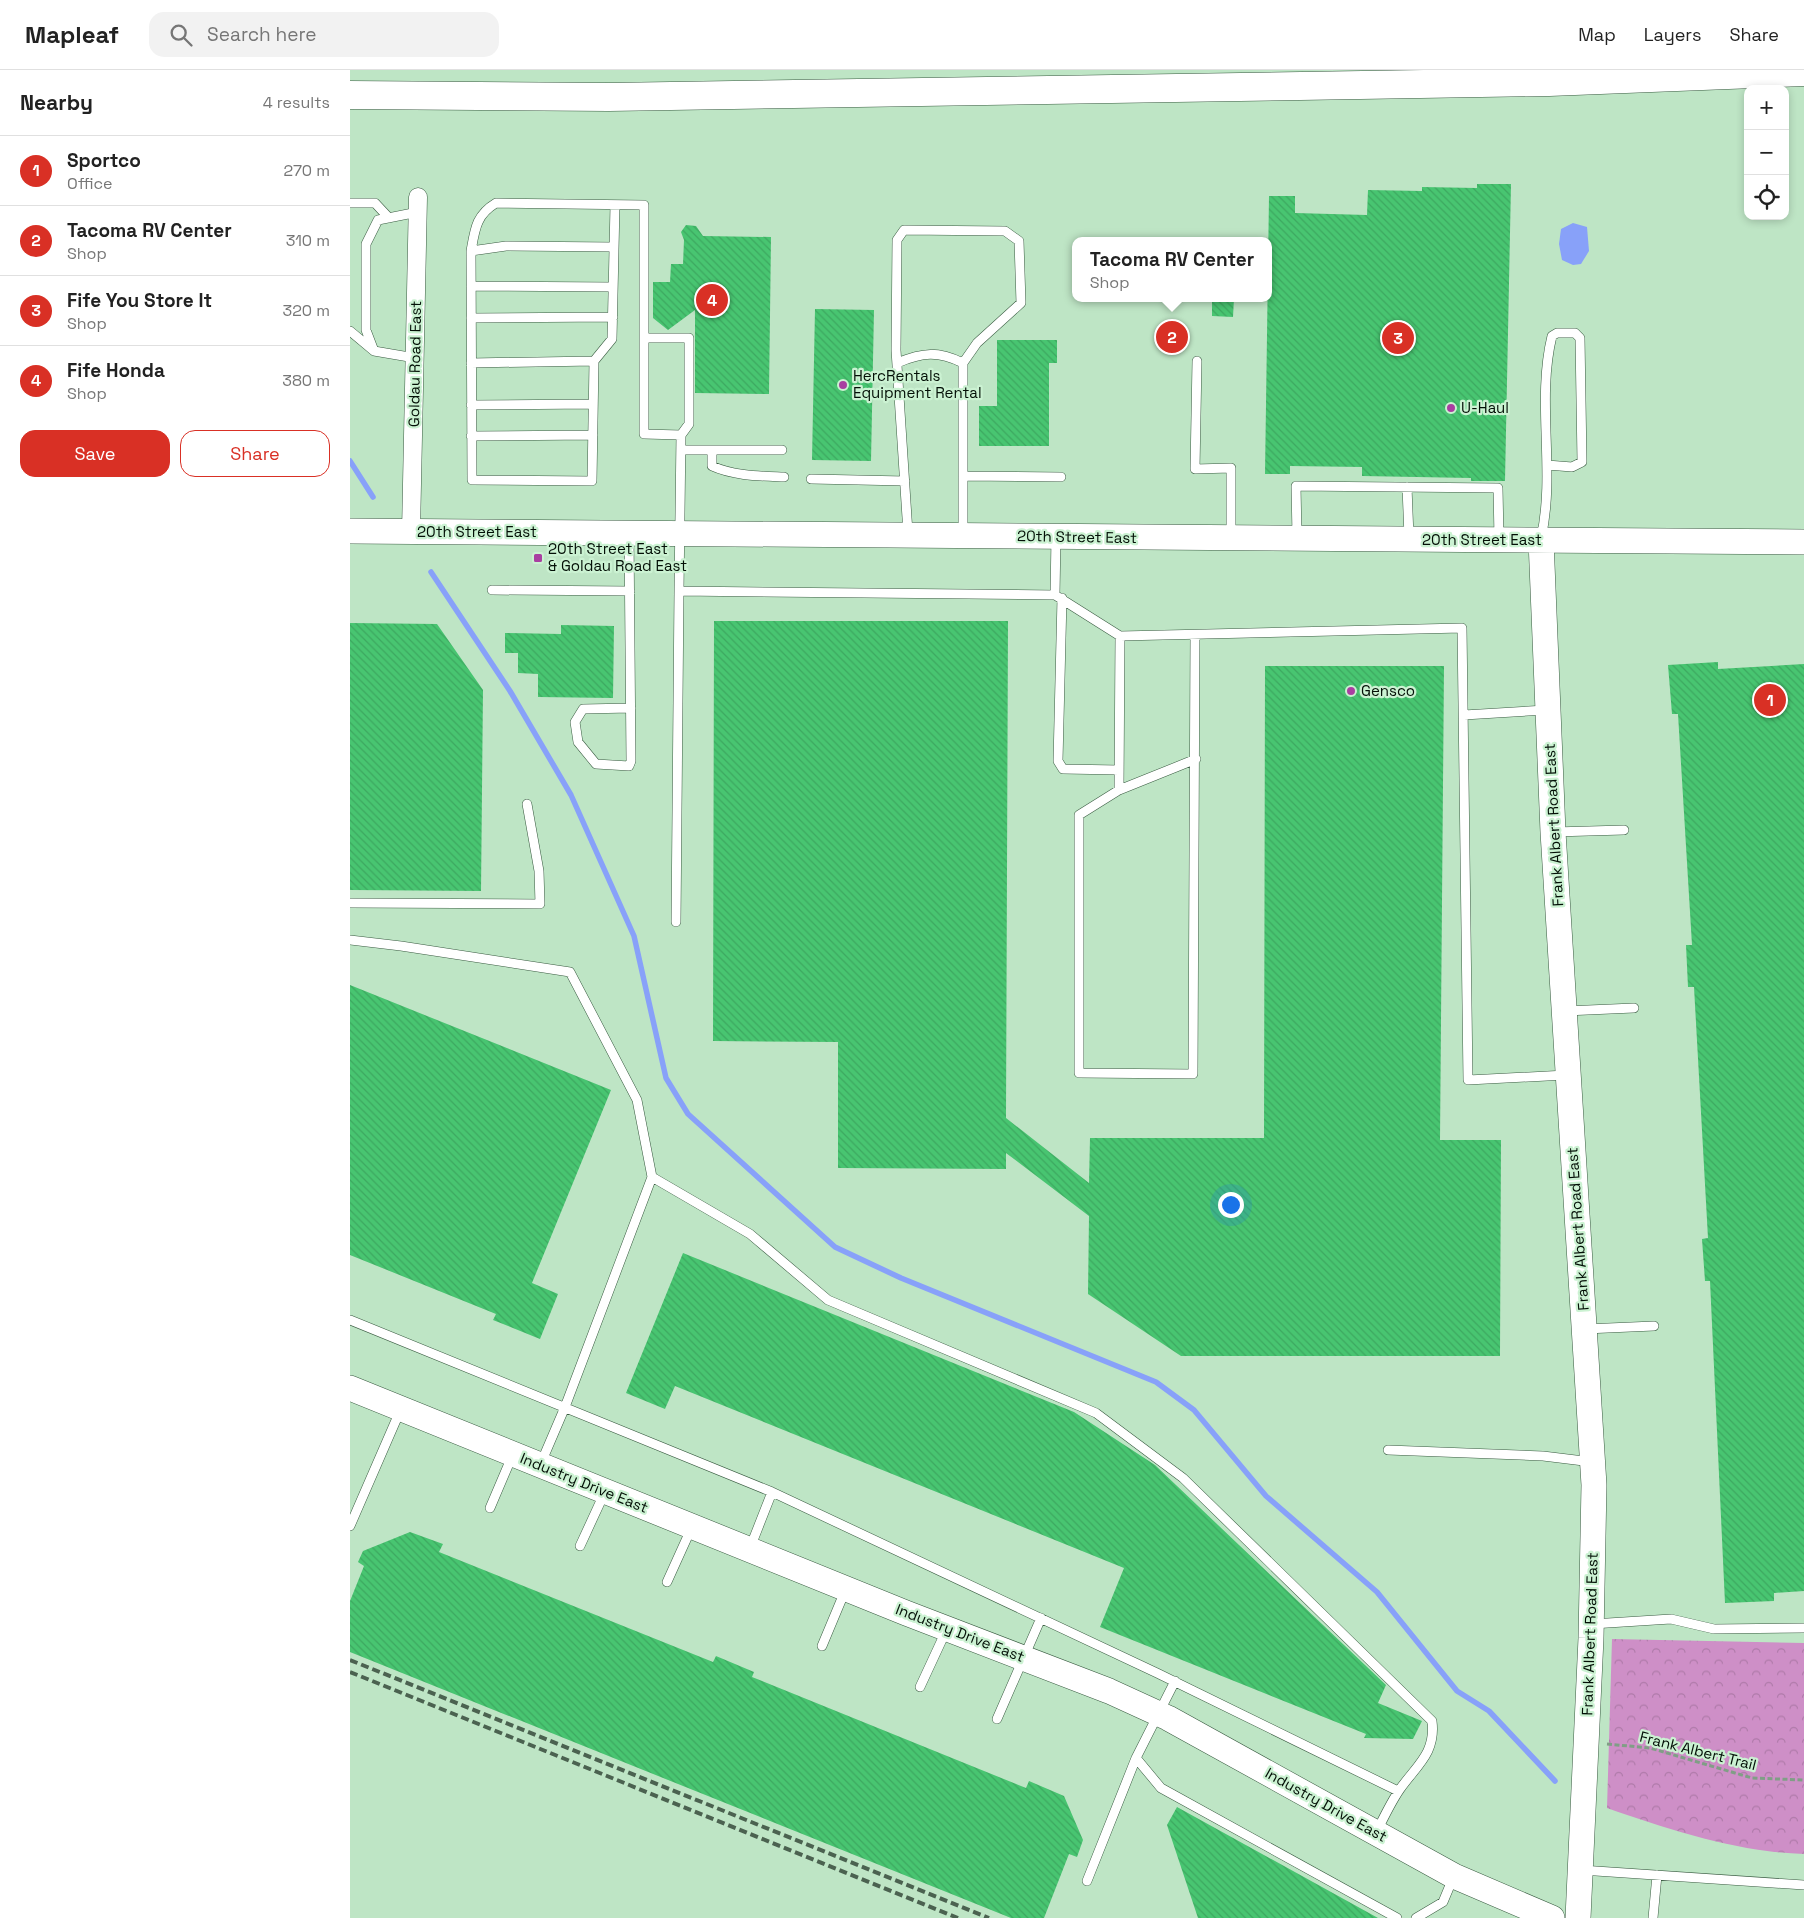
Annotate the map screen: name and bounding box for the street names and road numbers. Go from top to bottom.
street label: Goldau Road East [404,301,425,427]
street label: 20th Street East [417,522,537,541]
street label: 20th Street East [1017,526,1137,547]
street label: 20th Street East [1422,530,1542,549]
street label: Frank Albert Road East [1540,743,1567,907]
street label: Frank Albert Road East [1562,1147,1593,1311]
street label: Industry Drive East [517,1448,651,1517]
street label: Frank Albert Road East [1577,1552,1602,1716]
street label: Industry Drive East [893,1599,1027,1666]
street label: Frank Albert Trail [1638,1727,1759,1774]
street label: Industry Drive East [1262,1763,1391,1846]

